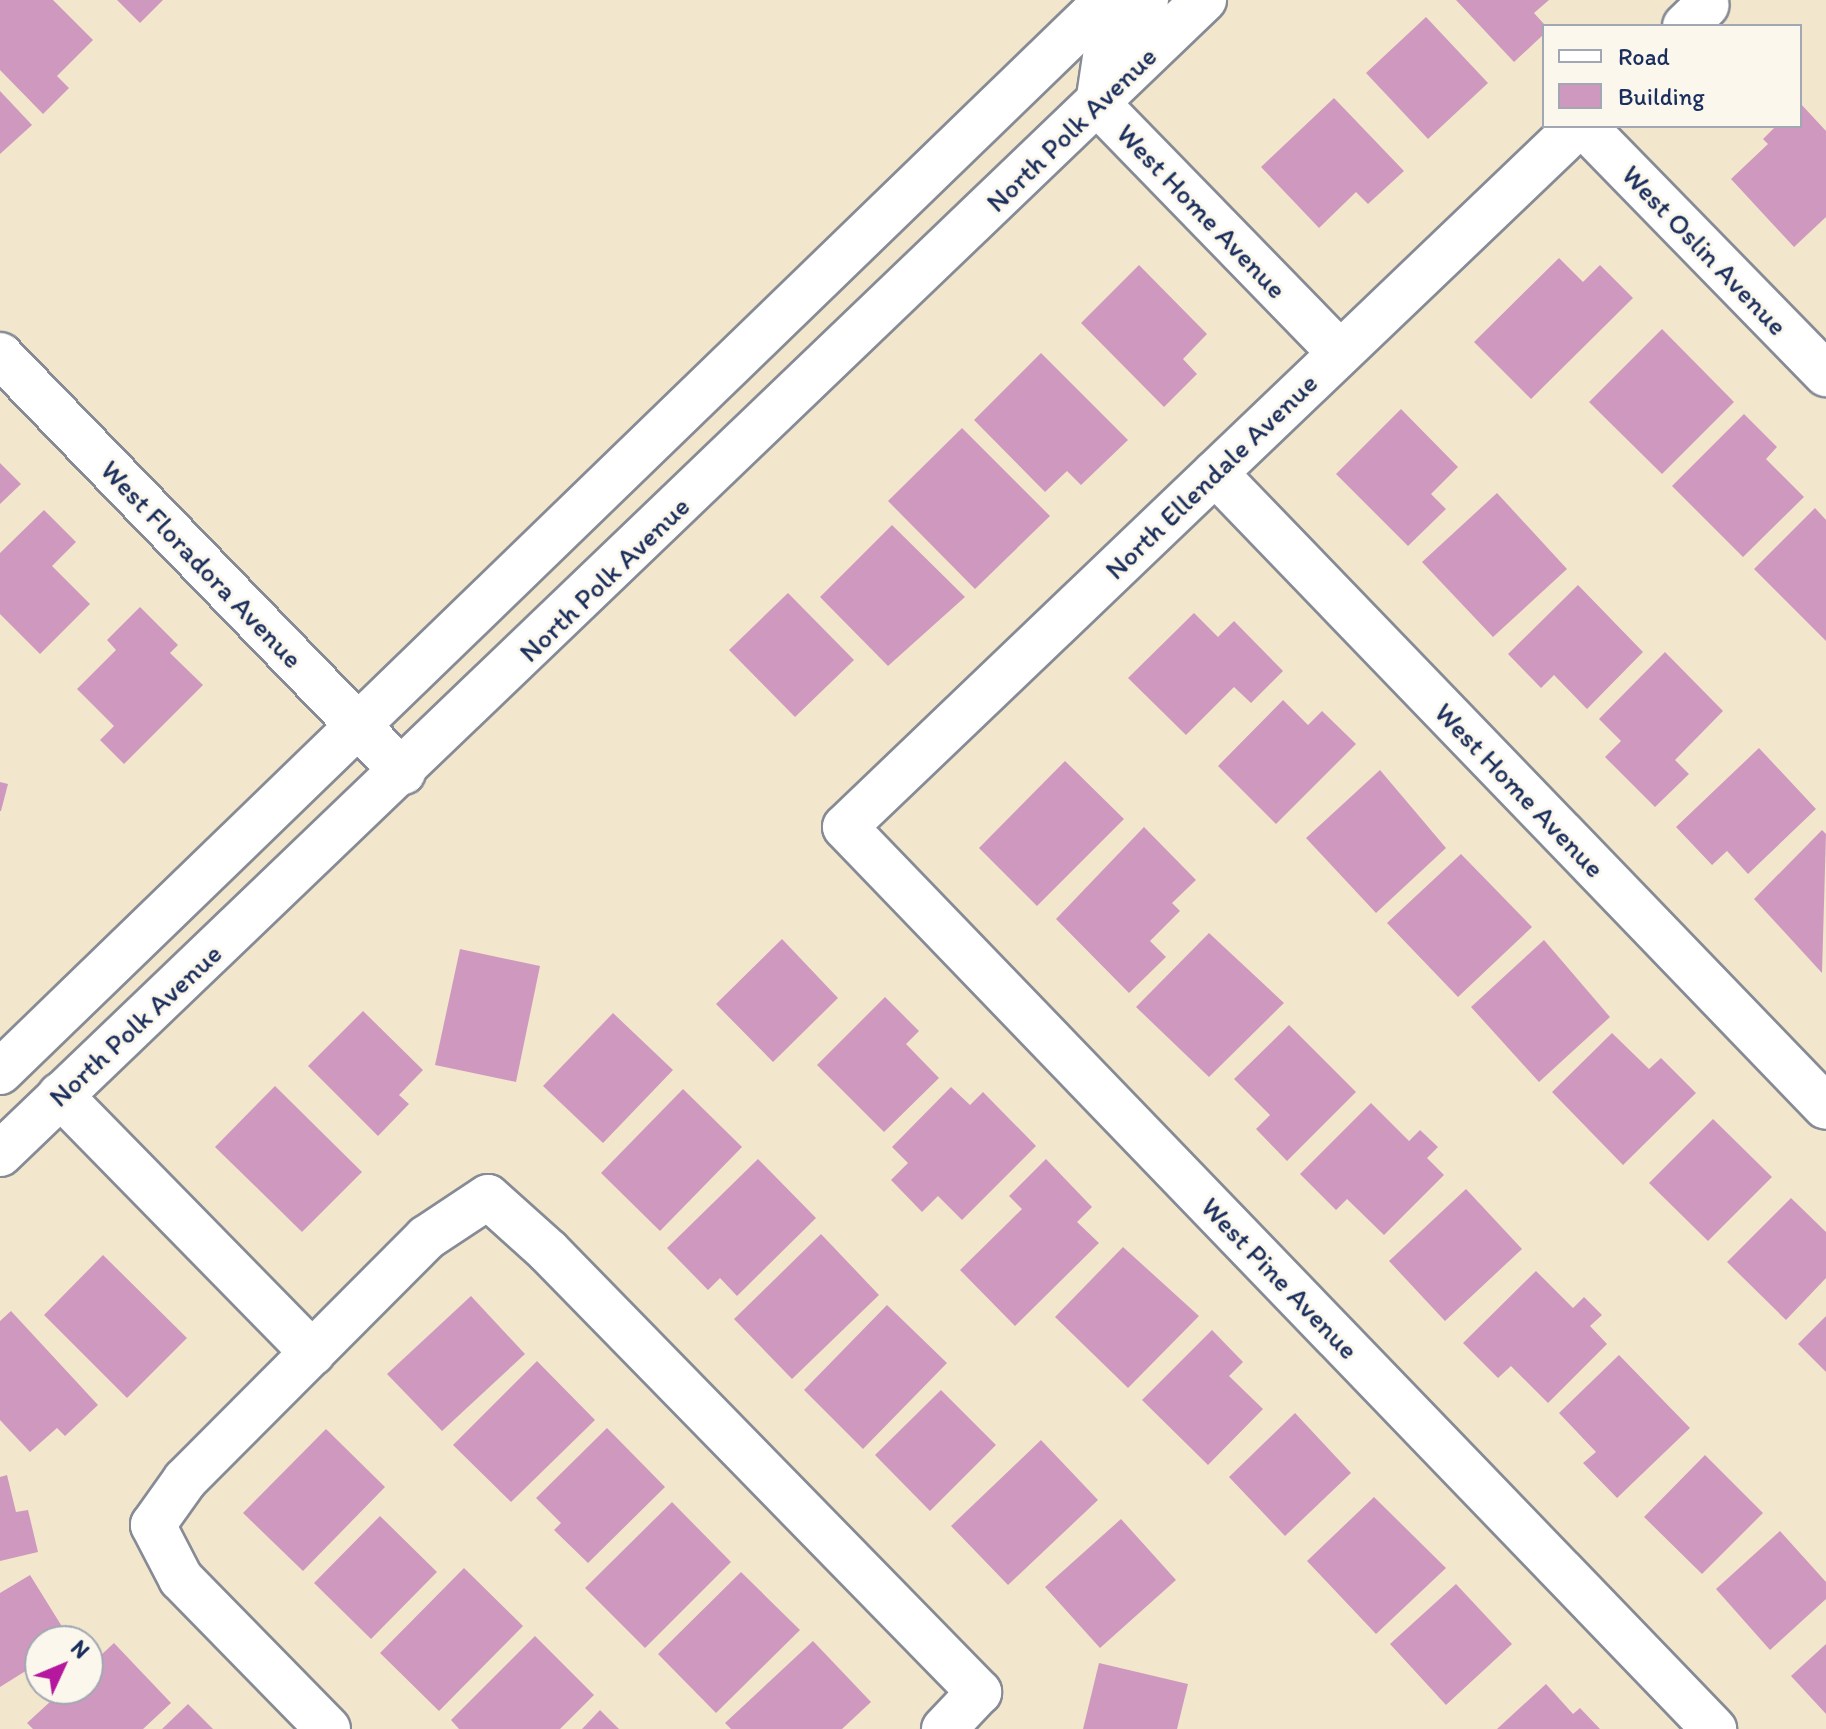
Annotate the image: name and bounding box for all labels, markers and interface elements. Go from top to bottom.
legend [1542,24,1802,128]
street label: North Polk Avenue [980,40,1162,218]
text: Road [1618,42,1670,71]
text: Building [1618,82,1705,111]
street label: West Home Avenue [1110,117,1294,305]
street label: West Oslin Avenue [1615,158,1795,342]
street label: North Ellendale Avenue [1098,366,1324,586]
street label: West Floradora Avenue [94,453,310,675]
street label: North Polk Avenue [513,490,695,668]
street label: West Home Avenue [1428,696,1612,884]
street label: North Polk Avenue [43,937,227,1113]
street label: West Pine Avenue [1194,1190,1366,1366]
north arrow [24,1625,104,1705]
text: N [65,1635,95,1664]

